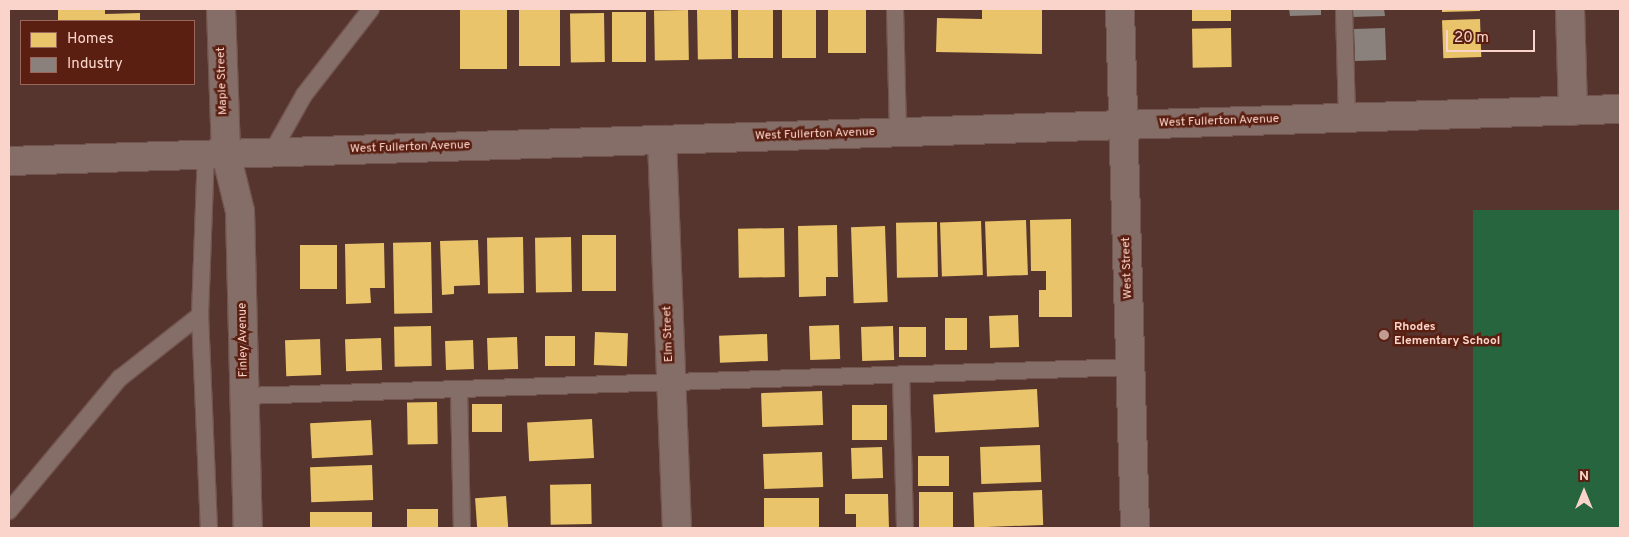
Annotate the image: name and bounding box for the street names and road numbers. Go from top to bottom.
street label: Maple Street [215,47,231,115]
street label: West Fullerton Avenue [1158,113,1280,131]
street label: West Fullerton Avenue [754,126,876,144]
street label: West Fullerton Avenue [349,139,471,157]
street label: West Street [1120,237,1136,299]
street label: Finley Avenue [236,302,252,378]
street label: Elm Street [661,306,677,362]

